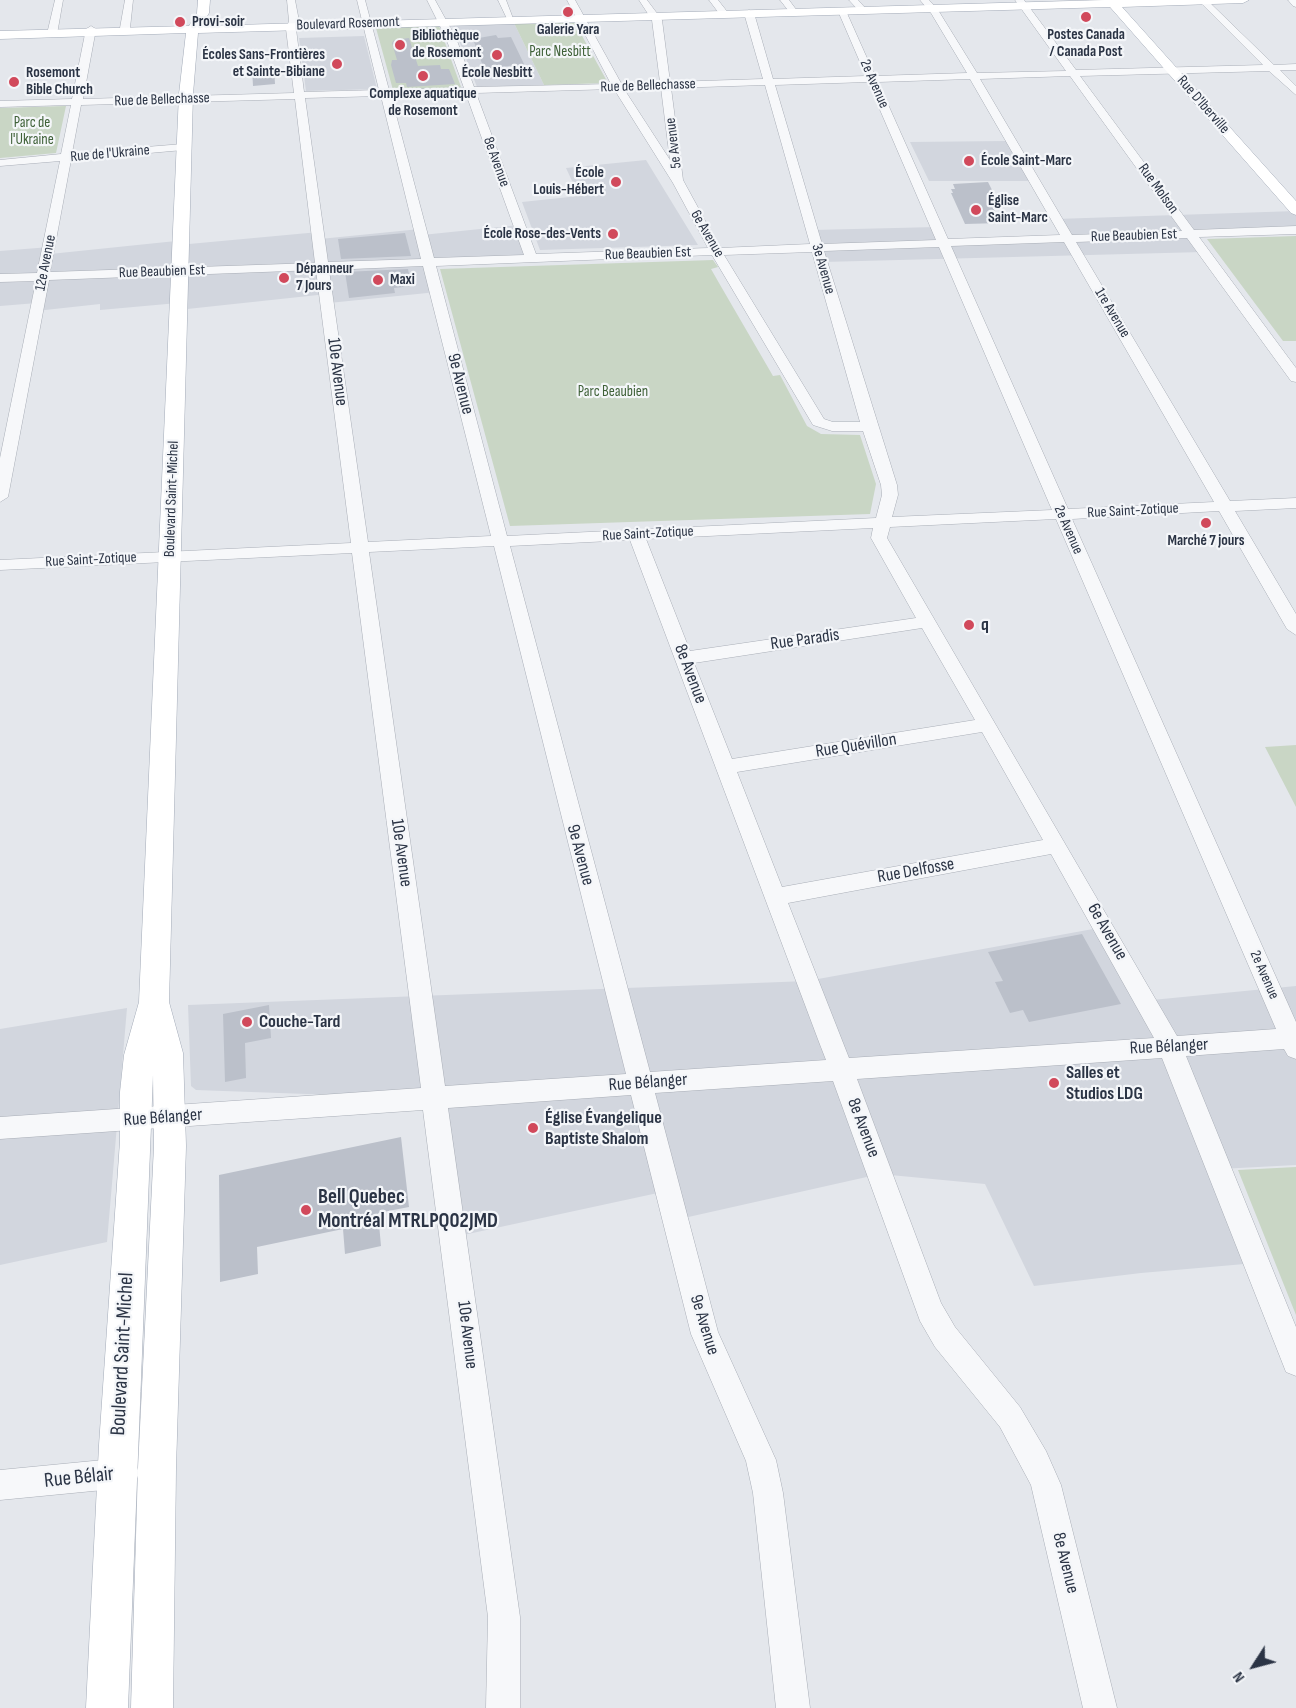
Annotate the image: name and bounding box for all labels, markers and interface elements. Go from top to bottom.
marker: Galerie Yara [561,5,575,19]
marker: Postes Canada / Canada Post [1079,10,1093,24]
place label: Provi-soir [192,13,245,31]
street label: Boulevard Rosemont [296,13,400,35]
marker: Provi-soir [173,15,187,29]
place label: Galerie Yara [537,21,599,39]
place label: Postes Canada / Canada Post [1047,26,1125,61]
place label: Bibliothèque de Rosemont [412,27,481,62]
marker: Bibliothèque de Rosemont [393,38,407,52]
park label: Parc Nesbitt [529,43,591,61]
place label: Écoles Sans-Frontières et Sainte-Bibiane [202,46,325,81]
marker: École Nesbitt [490,48,504,62]
marker: Écoles Sans-Frontières et Sainte-Bibiane [330,57,344,71]
street label: 2e Avenue [855,57,893,111]
place label: Rosemont Bible Church [26,64,93,99]
place label: École Nesbitt [462,64,532,82]
marker: Complexe aquatique de Rosemont [416,69,430,83]
street label: Rue D'Iberville [1173,72,1233,138]
marker: Rosemont Bible Church [7,75,21,89]
street label: Rue de Bellechasse [600,75,696,97]
place label: Complexe aquatique de Rosemont [369,85,477,120]
street label: Rue de Bellechasse [114,89,210,111]
park label: Parc de l'Ukraine [10,114,54,149]
street label: 5e Avenue [662,117,686,169]
street label: 8e Avenue [479,135,513,189]
street label: Rue de l'Ukraine [70,142,150,166]
place label: École Saint-Marc [981,152,1072,170]
marker: École Saint-Marc [962,154,976,168]
street label: Rue Molson [1134,160,1182,218]
place label: École Louis-Hébert [533,164,604,199]
marker: École Louis-Hébert [609,175,623,189]
place label: Église Saint-Marc [988,192,1048,227]
marker: Église Saint-Marc [969,203,983,217]
street label: 6e Avenue [686,207,728,261]
place label: École Rose-des-Vents [483,225,601,243]
street label: Rue Beaubien Est [1091,225,1177,247]
marker: École Rose-des-Vents [606,227,620,241]
street label: 12e Avenue [32,233,60,293]
street label: 3e Avenue [807,242,839,296]
street label: Rue Beaubien Est [605,243,691,265]
place label: Dépanneur 7 Jours [296,260,354,295]
street label: Rue Beaubien Est [119,261,205,283]
marker: Dépanneur 7 Jours [277,271,291,285]
place label: Maxi [390,271,415,289]
marker: Maxi [371,273,385,287]
street label: 1re Avenue [1090,285,1134,341]
street label: 10e Avenue [322,337,352,407]
street label: 9e Avenue [442,351,478,417]
park label: Parc Beaubien [578,383,648,401]
street label: Boulevard Saint-Michel [161,440,183,558]
street label: Rue Saint-Zotique [1087,500,1179,522]
street label: 2e Avenue [1049,503,1087,557]
marker: Marché 7 jours [1199,516,1213,530]
street label: Rue Saint-Zotique [602,523,694,545]
place label: Marché 7 jours [1167,532,1245,550]
street label: Rue Saint-Zotique [45,549,137,571]
place label: q [981,614,989,636]
marker: q [962,618,976,632]
street label: Rue Paradis [769,624,841,656]
street label: 8e Avenue [669,641,711,707]
street label: Rue Quévillon [814,729,898,763]
street label: 10e Avenue [386,818,416,888]
street label: 9e Avenue [562,822,598,888]
street label: Rue Delfosse [876,854,956,888]
street label: 6e Avenue [1082,900,1132,964]
street label: 2e Avenue [1245,948,1283,1002]
place label: Couche-Tard [259,1011,340,1033]
marker: Couche-Tard [240,1015,254,1029]
street label: Rue Bélanger [1129,1034,1209,1060]
place label: Salles et Studios LDG [1066,1062,1143,1104]
street label: Rue Bélanger [608,1069,688,1097]
marker: Salles et Studios LDG [1047,1076,1061,1090]
street label: 8e Avenue [842,1095,884,1161]
street label: Rue Bélanger [123,1104,203,1132]
place label: Église Évangelique Baptiste Shalom [545,1107,662,1150]
marker: Église Évangelique Baptiste Shalom [526,1121,540,1135]
place label: Bell Quebec Montréal MTRLPQ02JMD [318,1185,498,1235]
marker: Bell Quebec Montréal MTRLPQ02JMD [299,1203,313,1217]
street label: Boulevard Saint-Michel [106,1272,140,1436]
street label: 9e Avenue [685,1292,723,1358]
street label: 10e Avenue [452,1300,482,1370]
street label: Rue Bélair [43,1462,115,1494]
street label: 8e Avenue [1047,1530,1083,1596]
north arrow [1224,1636,1284,1696]
text: N [1229,1668,1249,1686]

